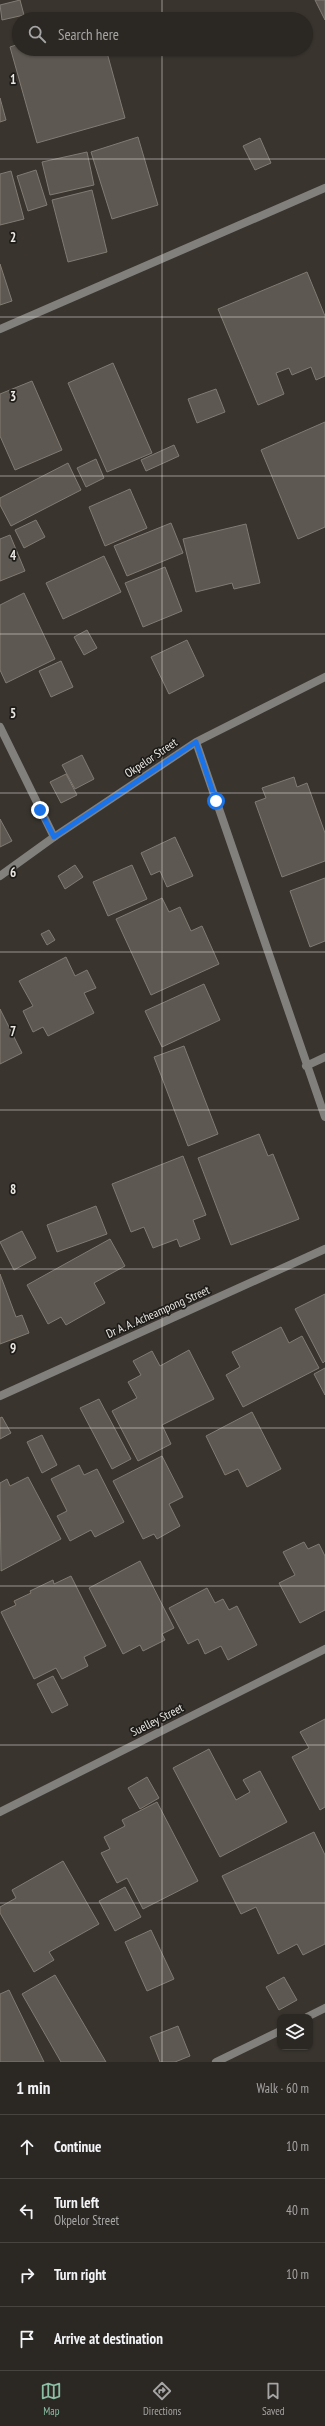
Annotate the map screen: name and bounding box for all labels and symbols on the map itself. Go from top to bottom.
text: 1 [10,71,16,88]
text: 2 [10,229,16,246]
text: 3 [10,388,16,405]
text: 4 [10,547,17,564]
text: 5 [10,705,16,722]
street label: Okpelor Street [122,734,180,781]
route start [207,792,225,810]
route end [31,801,49,819]
text: 6 [10,864,16,881]
text: 7 [10,1023,16,1040]
text: 8 [10,1181,16,1198]
street label: Dr A. A. Acheampong Street [104,1282,212,1341]
text: 9 [10,1340,16,1357]
street label: Suelley Street [128,1700,186,1739]

